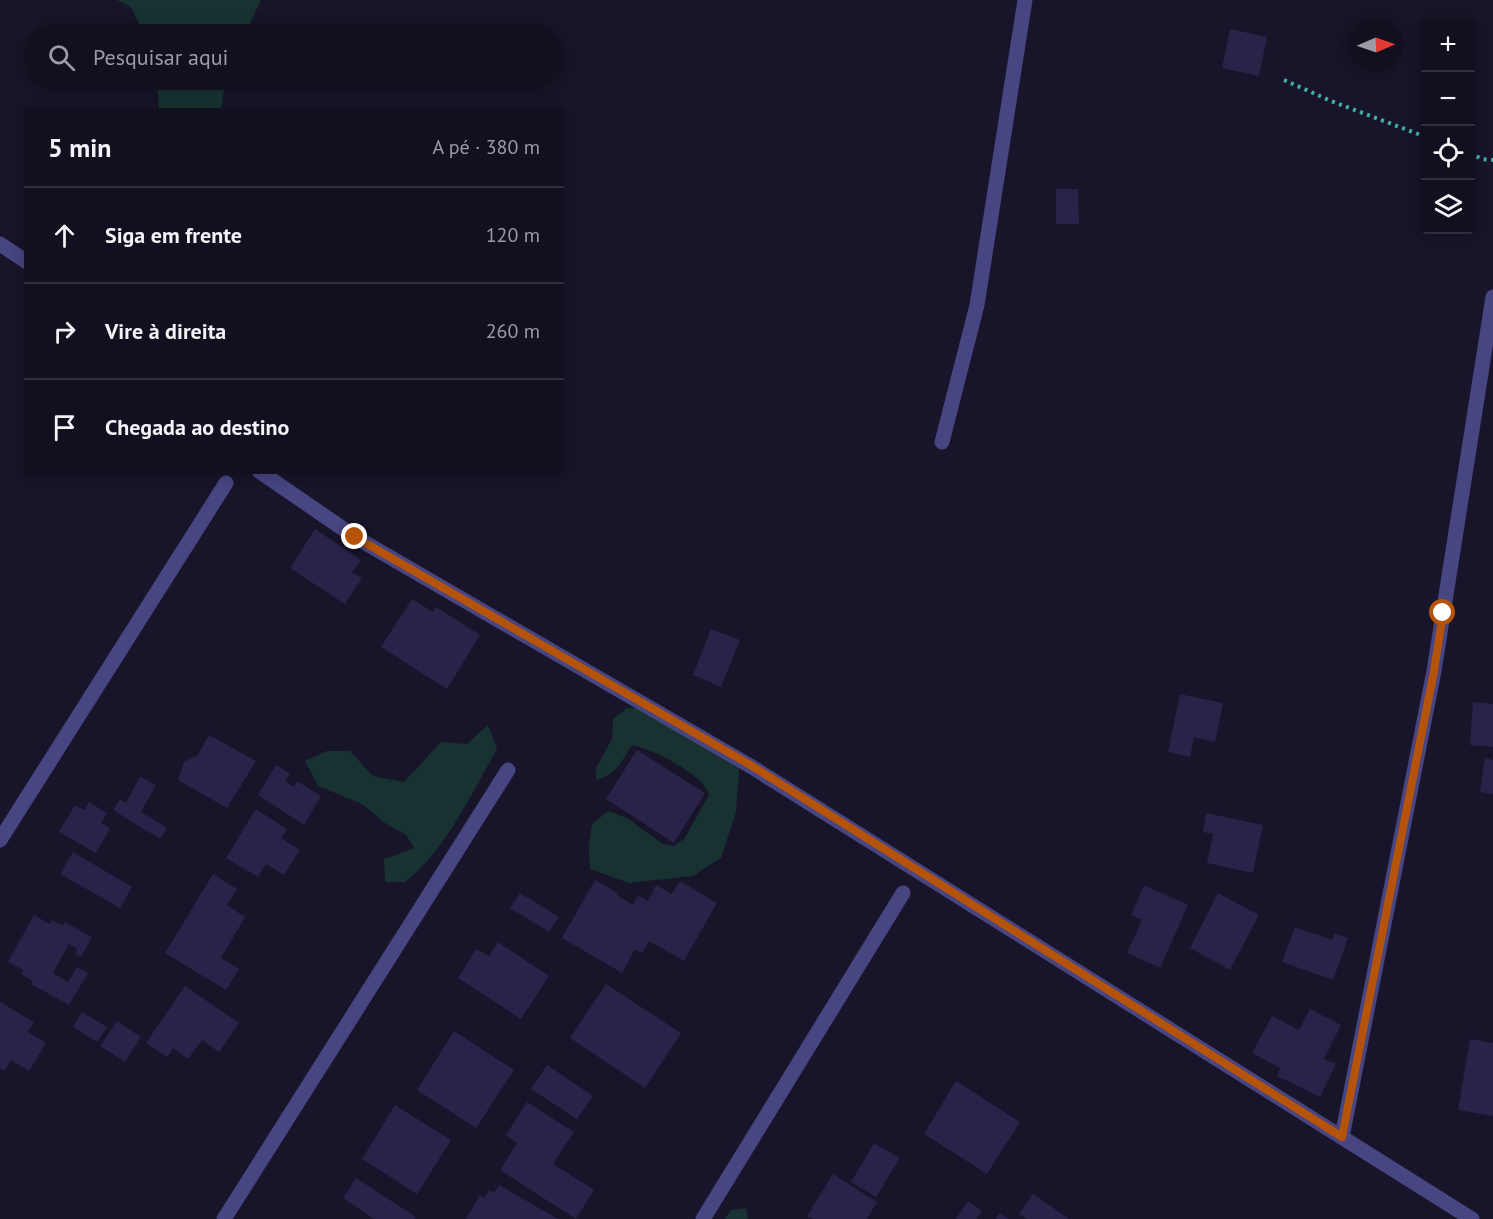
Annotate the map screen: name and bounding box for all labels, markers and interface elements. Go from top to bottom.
north arrow [1349,18,1403,72]
map controls [1421,18,1475,234]
button: + [1421,18,1475,72]
search box [24,24,564,90]
icon: search [45,41,78,74]
text: Pesquisar aqui [93,43,229,71]
button: − [1421,72,1475,126]
button: locate [1421,126,1475,180]
text: 5 min [48,131,111,164]
text: A pé · 380 m [433,134,540,160]
button: layers [1421,180,1475,234]
icon: ahead [48,219,81,252]
text: Siga em frente [105,221,242,249]
text: 120 m [486,222,540,248]
icon: right [48,315,81,348]
text: Vire à direita [105,317,226,345]
text: 260 m [486,318,540,344]
icon: arrive [48,411,81,444]
text: Chegada ao destino [105,413,289,441]
route end [341,523,367,549]
route start [1429,599,1455,625]

